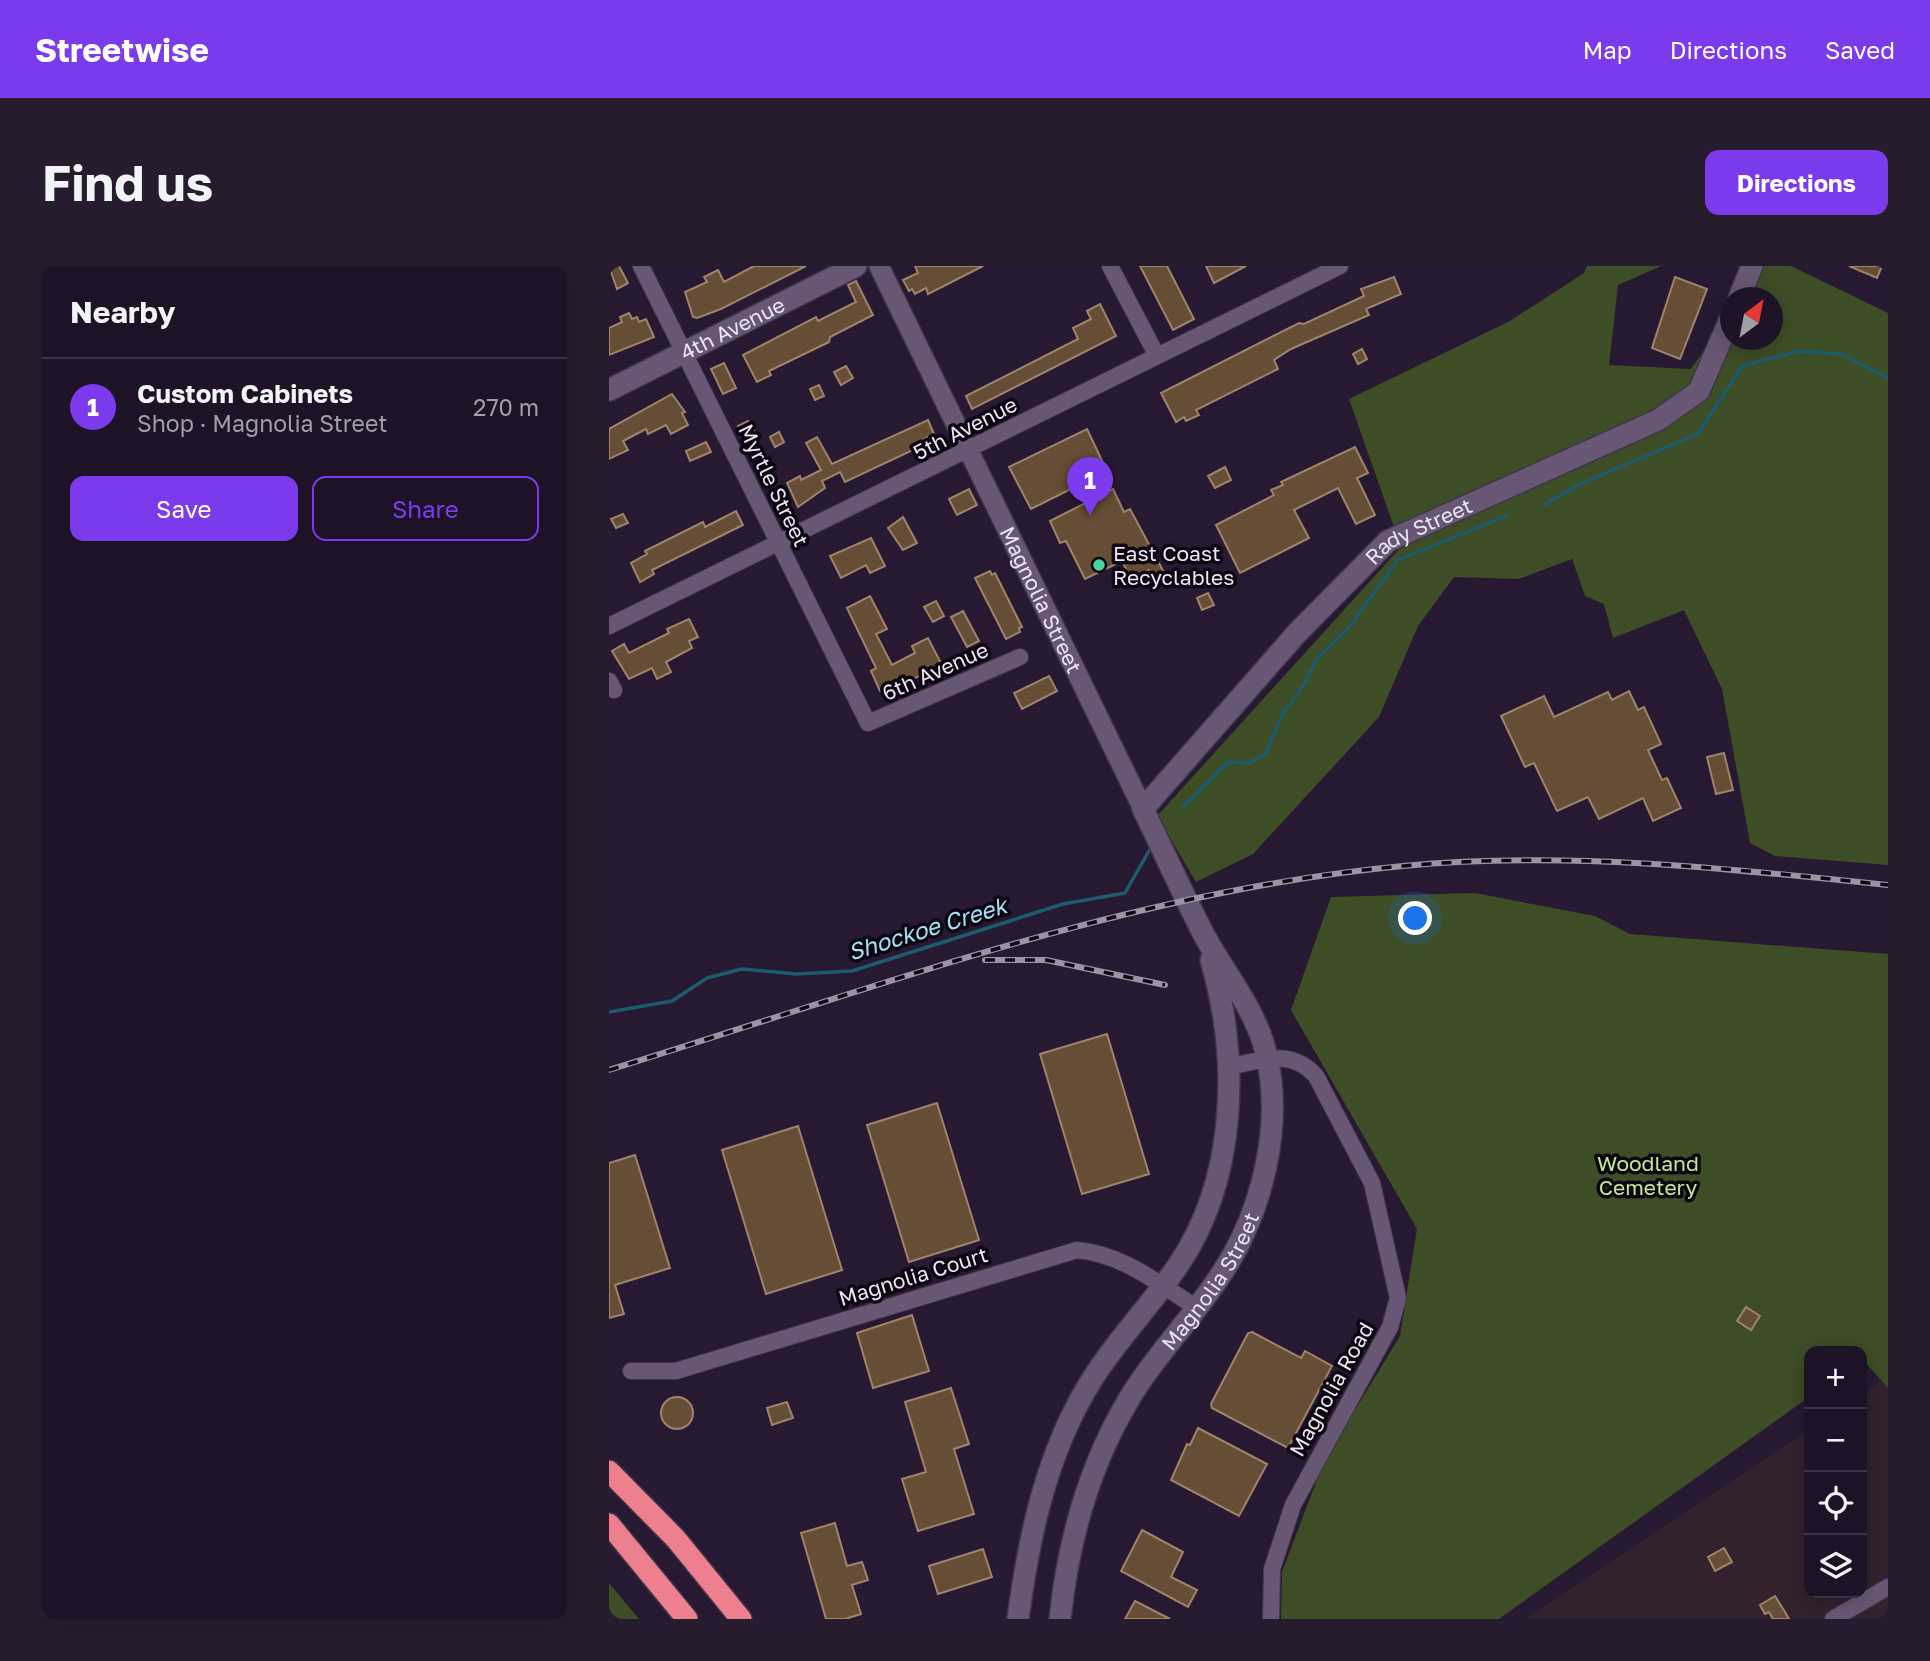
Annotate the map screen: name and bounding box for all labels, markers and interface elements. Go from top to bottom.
text: Streetwise [35,30,209,69]
text: Map [1583,35,1632,64]
text: Directions [1670,35,1787,64]
text: Saved [1825,35,1895,64]
button: Directions [1705,150,1888,215]
text: Find us [42,153,213,212]
north arrow [1720,287,1783,350]
street label: 4th Avenue [676,291,789,365]
text: Nearby [70,294,175,330]
text: Custom Cabinets [137,378,353,409]
street label: 5th Avenue [909,391,1021,465]
text: 1 [87,393,99,421]
text: 270 m [473,393,539,421]
text: Shop · Magnolia Street [137,409,387,437]
street label: Myrtle Street [733,420,815,550]
pin: 1 [1067,457,1113,515]
button: Save [70,476,298,541]
button: Share [312,476,539,541]
street label: Rady Street [1359,492,1476,570]
street label: Magnolia Street [995,522,1088,677]
place label: East Coast Recyclables [1113,540,1234,590]
marker: East Coast Recyclables [1091,557,1107,573]
street label: 6th Avenue [878,636,992,706]
water label: Shockoe Creek [844,890,1012,965]
your location [1398,901,1432,935]
park label: Woodland Cemetery [1597,1150,1699,1200]
street label: Magnolia Street [1156,1209,1264,1355]
street label: Magnolia Court [835,1241,991,1311]
street label: Magnolia Road [1283,1317,1379,1461]
map controls [1804,1346,1867,1598]
button: + [1804,1346,1867,1409]
button: − [1804,1409,1867,1472]
button: locate [1804,1472,1867,1535]
button: layers [1804,1535,1867,1598]

